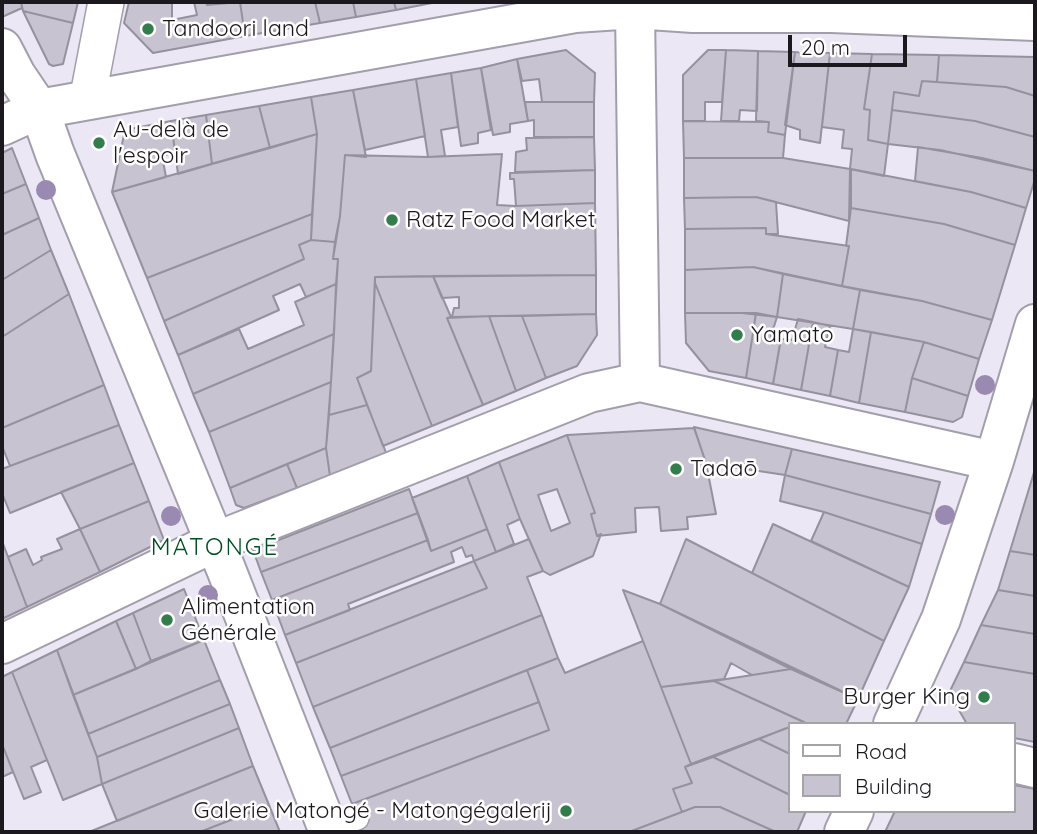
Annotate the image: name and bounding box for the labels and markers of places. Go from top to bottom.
place label: Tandoori land [162,15,309,43]
marker: Tandoori land [140,21,156,37]
place label: Au-delà de l'espoir [113,116,229,170]
marker: Au-delà de l'espoir [91,135,107,151]
place label: Ratz Food Market [406,206,596,234]
marker: Ratz Food Market [384,212,400,228]
place label: Yamato [751,321,834,349]
marker: Yamato [729,327,745,343]
place label: Tadaō [690,455,757,483]
marker: Tadaō [668,461,684,477]
place label: Alimentation Générale [181,593,315,647]
marker: Alimentation Générale [159,612,175,628]
place label: Burger King [843,683,970,711]
marker: Burger King [976,689,992,705]
place label: Galerie Matongé - Matongégalerij [194,797,552,825]
marker: Galerie Matongé - Matongégalerij [558,803,574,819]

